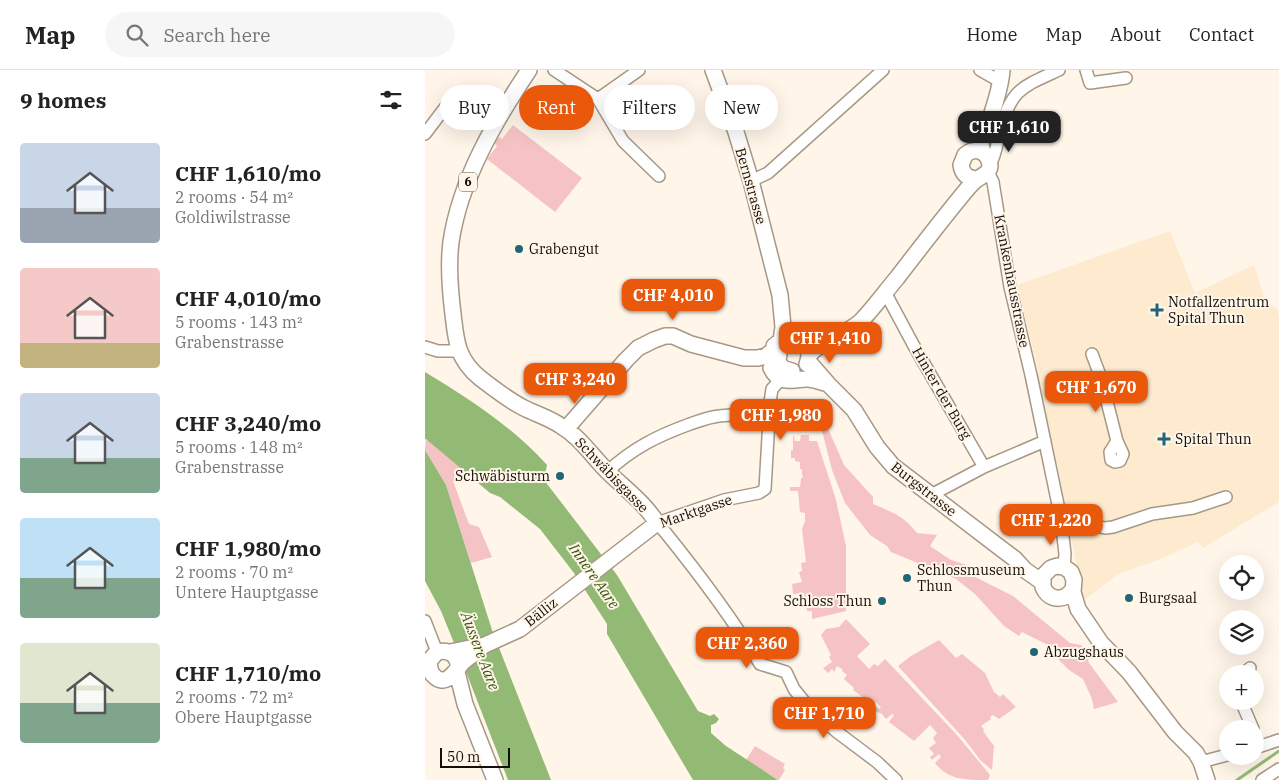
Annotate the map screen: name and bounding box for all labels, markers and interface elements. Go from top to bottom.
search box [105,12,455,57]
text: Map [25,19,75,51]
icon: search [123,21,151,49]
text: Search here [163,23,270,47]
text: Home [966,23,1018,46]
text: Map [1046,23,1082,46]
text: About [1110,23,1161,46]
text: Contact [1189,23,1254,46]
chip: Buy [440,85,509,130]
chip: Rent [519,85,594,130]
chip: Filters [604,85,695,130]
chip: New [705,85,778,130]
text: 9 homes [20,86,106,114]
icon: filters [377,86,405,114]
pin: CHF 1,610 [952,111,1066,153]
text: CHF 1,610 [969,117,1049,137]
street label: Bernstrasse [732,146,770,226]
text: CHF 1,610/mo [175,159,321,187]
icon: home [60,163,120,223]
road number: 6 [459,172,477,191]
text: 2 rooms · 54 m² [175,187,293,207]
text: Goldiwilstrasse [175,207,291,227]
street label: Krankenhausstrasse [990,213,1034,349]
place label: Grabengut [529,240,599,258]
marker: Grabengut [513,243,525,255]
pin: CHF 4,010 [616,278,730,321]
text: CHF 4,010/mo [175,284,321,312]
text: CHF 4,010 [633,285,713,305]
icon: home [60,288,120,348]
place label: Notfallzentrum Spital Thun [1168,293,1269,327]
marker: Notfallzentrum Spital Thun [1150,303,1164,317]
text: 5 rooms · 143 m² [175,312,303,332]
pin: CHF 1,410 [773,322,887,364]
text: CHF 1,410 [790,328,870,348]
text: Grabenstrasse [175,332,284,352]
street label: Hinter der Burg [908,344,976,443]
pin: CHF 3,240 [518,362,632,405]
text: CHF 3,240 [535,369,615,389]
pin: CHF 1,670 [1039,370,1153,413]
text: CHF 1,670 [1056,377,1136,397]
pin: CHF 1,980 [724,398,838,441]
text: CHF 1,980 [741,405,821,425]
text: CHF 3,240/mo [175,409,321,437]
icon: home [60,413,120,473]
place label: Spital Thun [1175,430,1252,448]
marker: Spital Thun [1157,432,1171,446]
street label: Schwäbisgasse [571,433,653,517]
text: 5 rooms · 148 m² [175,437,303,457]
text: Grabenstrasse [175,457,284,477]
street label: Burgstrasse [888,458,960,520]
place label: Schwäbisturm [455,467,550,485]
marker: Schwäbisturm [554,470,566,482]
street label: Marktgasse [658,490,734,532]
pin: CHF 1,220 [994,504,1108,546]
text: CHF 1,220 [1011,510,1091,530]
text: CHF 1,980/mo [175,534,321,562]
icon: home [60,538,120,598]
water label: Innere Aare [564,539,624,612]
map controls [1219,555,1264,765]
button: locate [1219,555,1264,600]
place label: Schlossmuseum Thun [917,561,1025,595]
text: 2 rooms · 70 m² [175,562,293,582]
marker: Schlossmuseum Thun [901,572,913,584]
text: Untere Hauptgasse [175,582,319,602]
place label: Burgsaal [1139,589,1197,607]
place label: Schloss Thun [783,592,872,610]
marker: Burgsaal [1123,592,1135,604]
street label: Bälliz [521,594,561,630]
marker: Schloss Thun [876,595,888,607]
water label: Äussere Aare [456,608,504,693]
button: layers [1219,610,1264,655]
pin: CHF 2,360 [690,626,804,669]
text: CHF 2,360 [707,633,787,653]
place label: Abzugshaus [1044,643,1124,661]
marker: Abzugshaus [1028,646,1040,658]
text: CHF 1,710/mo [175,659,321,687]
icon: home [60,663,120,723]
button: + [1219,665,1264,710]
text: 2 rooms · 72 m² [175,687,293,707]
pin: CHF 1,710 [767,696,881,739]
text: CHF 1,710 [784,703,864,723]
text: Obere Hauptgasse [175,707,312,727]
button: − [1219,720,1264,765]
scale bar [440,745,510,768]
text: 50 m [447,748,480,766]

